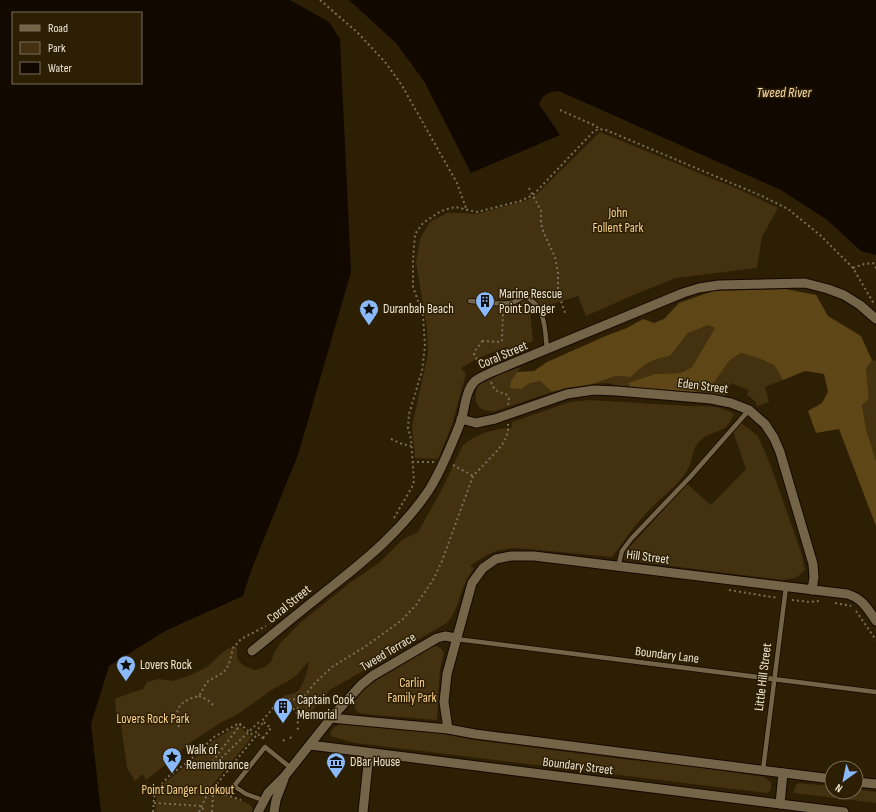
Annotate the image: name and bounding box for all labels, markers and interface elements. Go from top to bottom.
legend [12,12,142,84]
text: Road [48,21,68,36]
text: Park [48,41,66,56]
text: Water [48,61,72,76]
water label: Tweed River [757,84,813,101]
park label: John Follent Park [593,205,643,236]
place label: Marine Rescue Point Danger [499,286,562,317]
building icon: Marine Rescue Point Danger [474,290,496,318]
place icon: Duranbah Beach [358,298,380,326]
place label: Duranbah Beach [383,301,454,317]
street label: Coral Street [476,337,530,373]
street label: Eden Street [677,375,729,397]
street label: Hill Street [626,546,671,568]
street label: Coral Street [264,581,314,627]
street label: Tweed Terrace [357,629,419,675]
street label: Little Hill Street [751,642,775,712]
street label: Boundary Lane [634,643,700,667]
place icon: Lovers Rock [115,654,137,682]
place label: Lovers Rock [140,657,192,673]
park label: Carlin Family Park [388,675,437,706]
place label: Captain Cook Memorial [297,692,354,723]
building icon: Captain Cook Memorial [272,696,294,724]
park label: Lovers Rock Park [117,711,189,727]
place label: Walk of Remembrance [186,742,249,773]
place icon: Walk of Remembrance [161,746,183,774]
museum icon: DBar House [325,751,347,779]
place label: DBar House [350,754,400,770]
street label: Boundary Street [542,754,614,778]
north arrow [824,760,864,800]
text: N [833,781,845,795]
park label: Point Danger Lookout [141,782,235,798]

